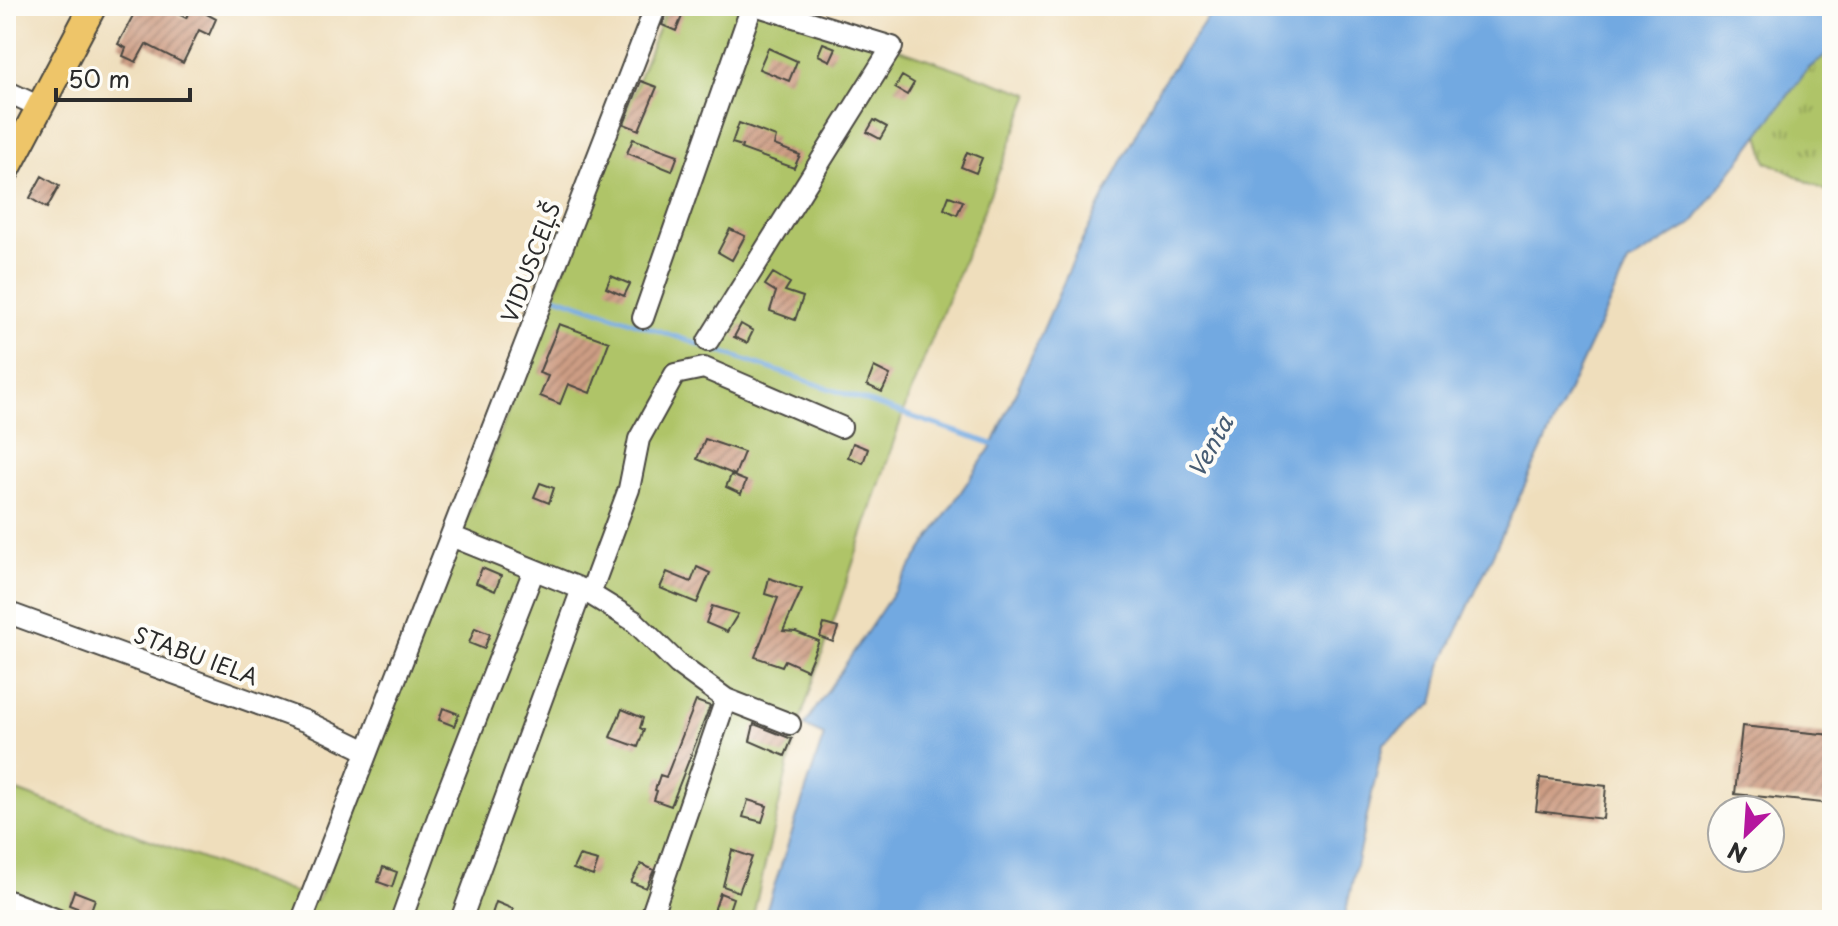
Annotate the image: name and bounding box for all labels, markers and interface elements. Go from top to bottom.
scale bar [56,52,190,102]
text: 50 m [68,60,130,96]
street label: VIDUSCEĻŠ [491,196,568,327]
water label: Venta [1177,407,1242,484]
street label: STABU IELA [130,617,263,692]
north arrow [1706,794,1786,874]
text: N [1722,835,1752,872]

